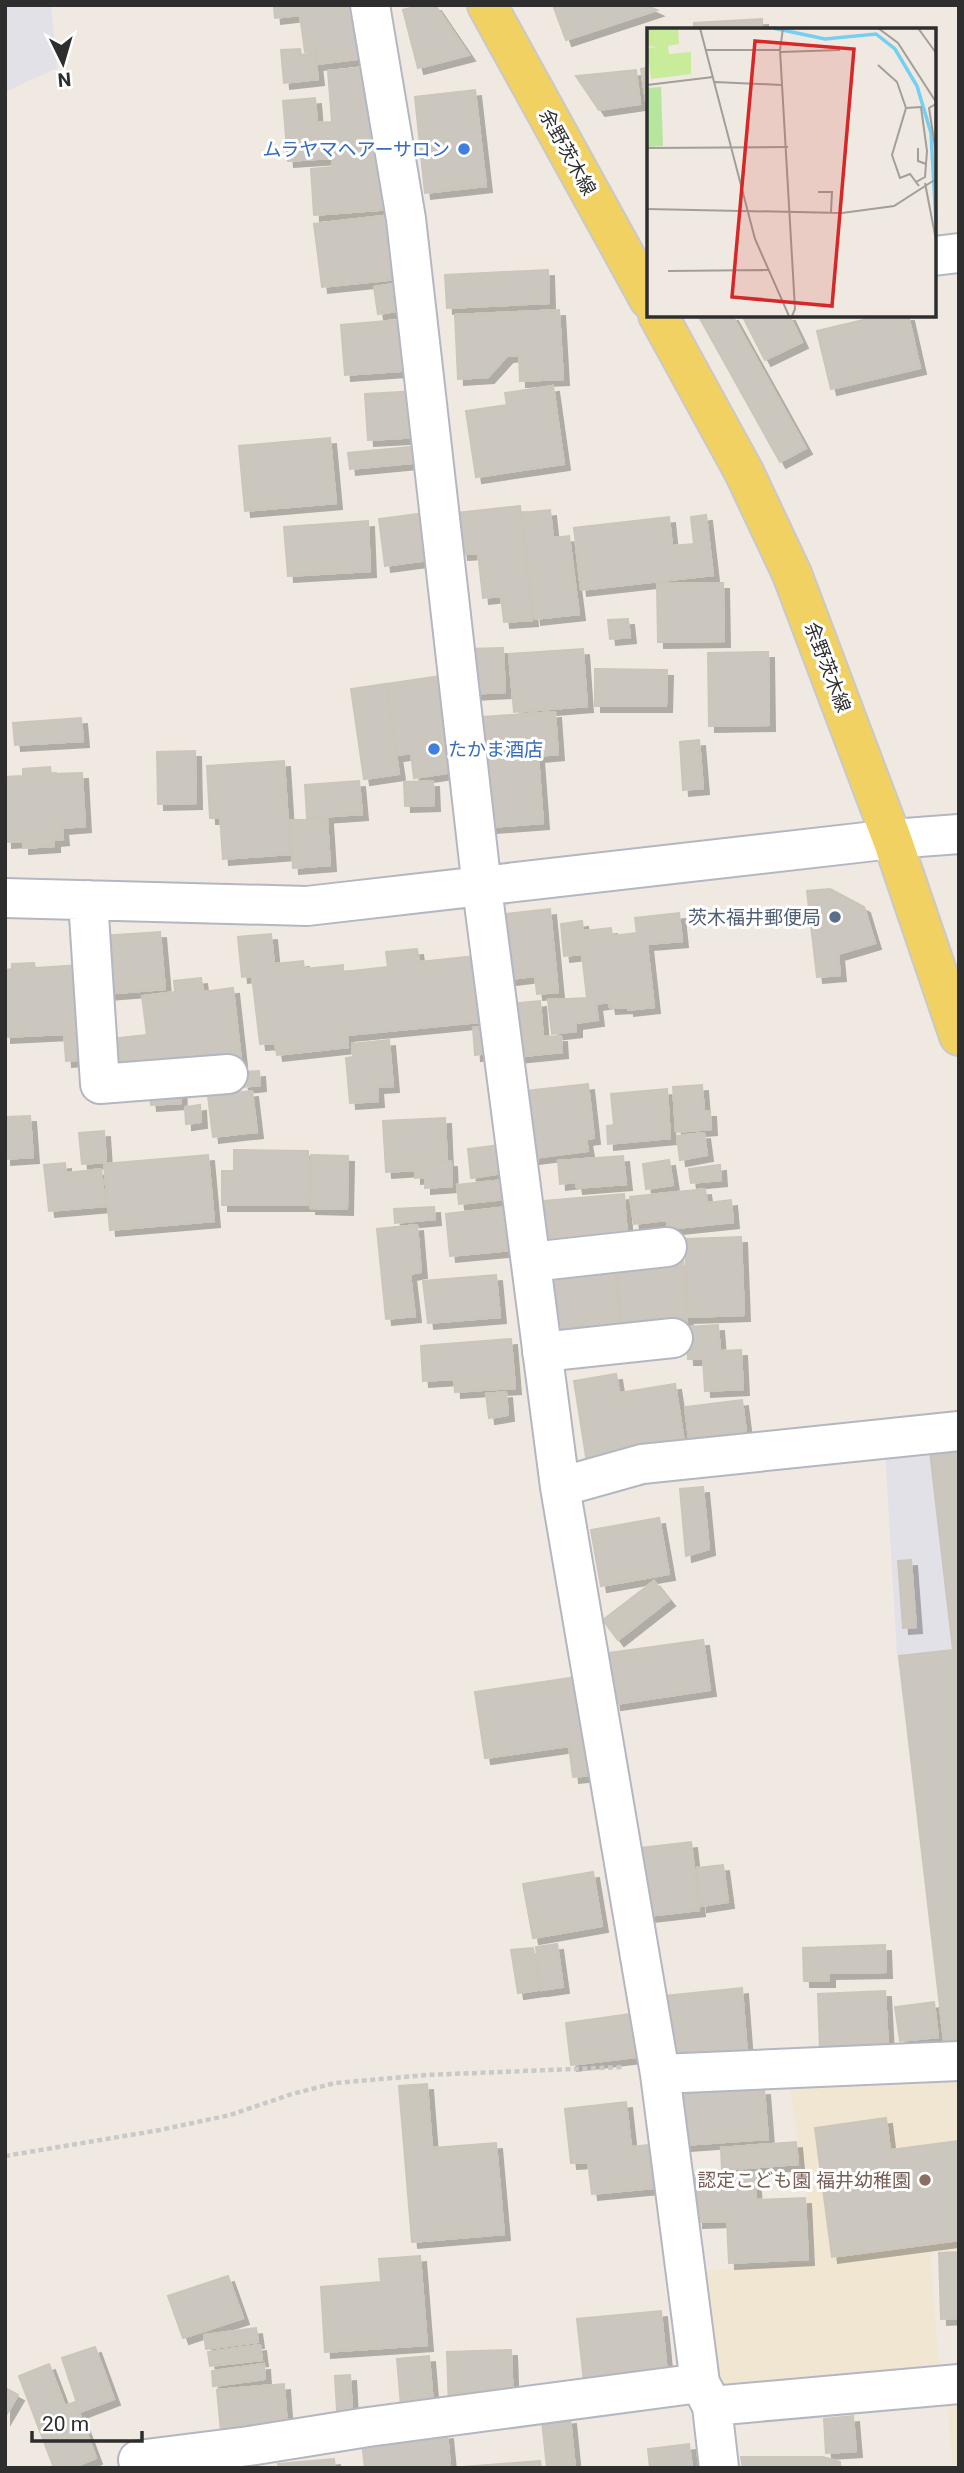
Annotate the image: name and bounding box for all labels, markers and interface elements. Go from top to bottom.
north arrow [28,28,98,98]
inset map [647,28,936,317]
text: N [57,67,72,91]
street label: 余野茨木線 [534,105,601,199]
place label: ムラヤマヘアーサロン [262,138,450,161]
marker: ムラヤマヘアーサロン [456,141,472,157]
street label: 余野茨木線 [800,619,855,716]
place label: たかま酒店 [448,738,543,761]
marker: たかま酒店 [426,741,442,757]
place label: 茨木福井郵便局 [688,906,821,929]
marker: 茨木福井郵便局 [827,909,843,925]
place label: 認定こども園 福井幼稚園 [697,2169,911,2192]
marker: 認定こども園 福井幼稚園 [917,2172,933,2188]
scale bar [32,2400,142,2444]
text: 20 m [42,2412,89,2436]

